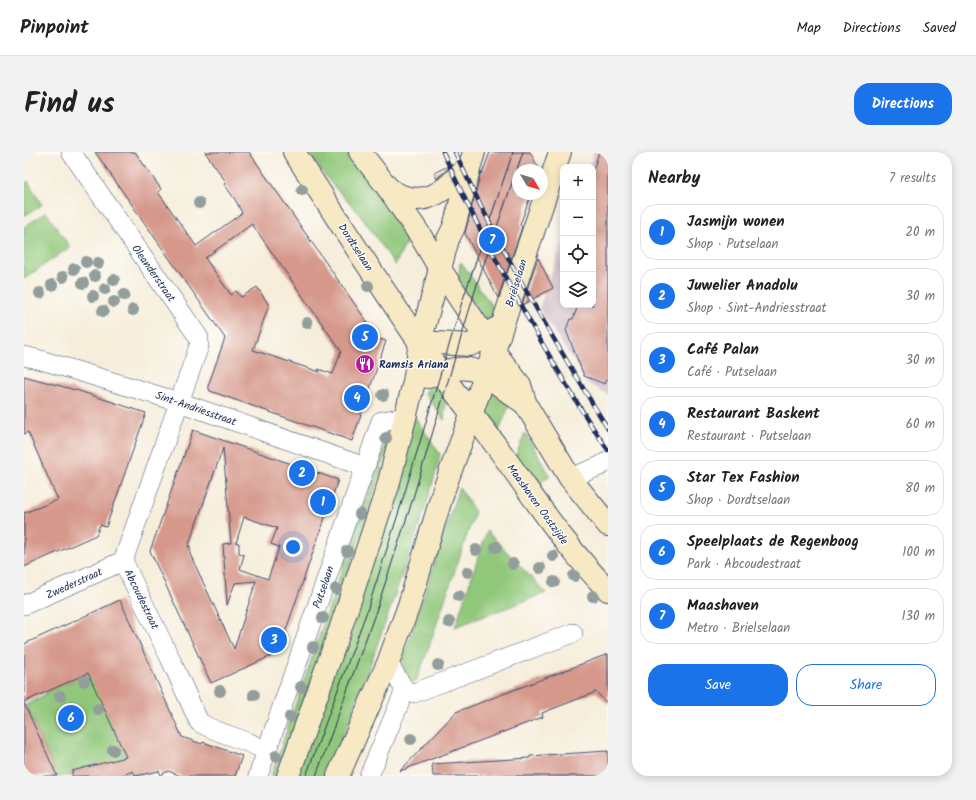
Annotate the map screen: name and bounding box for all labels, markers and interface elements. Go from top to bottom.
text: Pinpoint [20,13,89,43]
text: Map [796,17,821,39]
text: Directions [843,17,901,39]
text: Saved [923,17,956,39]
text: Find us [24,82,115,127]
button: Directions [854,83,952,125]
north arrow [512,164,548,200]
map controls [560,164,596,308]
button: + [560,164,596,200]
text: Nearby [648,165,700,192]
text: 7 results [889,168,936,189]
button: − [560,200,596,236]
text: Jasmijn wonen [687,210,785,234]
street label: Dordtselaan [333,220,377,275]
text: 1 [660,222,664,243]
text: 20 m [905,222,935,243]
pin: 7 [479,225,505,255]
text: Shop · Putselaan [687,234,779,255]
button: locate [560,236,596,272]
street label: Oleanderstraat [127,241,180,307]
street label: Brielselaan [501,257,533,310]
button: layers [560,272,596,308]
text: Juwelier Anadolu [687,274,798,298]
text: 2 [658,286,666,307]
text: 30 m [906,286,935,307]
text: Shop · Sint-Andriesstraat [687,298,827,319]
pin: 5 [352,322,378,352]
text: Café Palan [687,338,759,362]
text: 3 [658,350,666,371]
text: 30 m [906,350,935,371]
restaurant icon: Ramsis Ariana [354,353,376,375]
place label: Ramsis Ariana [379,356,449,374]
text: Café · Putselaan [687,362,777,383]
pin: 4 [344,383,370,413]
street label: Sint-Andriesstraat [153,387,239,431]
text: Restaurant Baskent [687,402,820,426]
text: 4 [658,414,666,435]
text: 60 m [906,414,935,435]
text: Restaurant · Putselaan [687,426,811,447]
pin: 2 [289,458,315,488]
street label: Maashaven Oostzijde [502,460,573,549]
text: Star Tex Fashion [687,466,800,490]
text: 5 [659,478,665,499]
text: 80 m [905,478,935,499]
pin: 1 [310,487,336,517]
text: Shop · Dordtselaan [687,490,790,511]
text: Speelplaats de Regenboog [687,530,859,554]
your location [283,537,303,557]
text: 6 [658,542,666,563]
text: 100 m [902,542,935,563]
text: Park · Abcoudestraat [687,554,801,575]
street label: Zwederstraat [43,563,106,604]
street label: Putselaan [308,563,340,611]
street label: Abcoudestraat [119,566,164,633]
text: Maashaven [687,594,759,618]
text: 7 [659,606,665,627]
text: 130 m [901,606,935,627]
text: Metro · Brielselaan [687,618,790,639]
pin: 3 [261,625,287,655]
button: Save [648,664,788,706]
button: Share [796,664,936,706]
pin: 6 [58,703,84,733]

